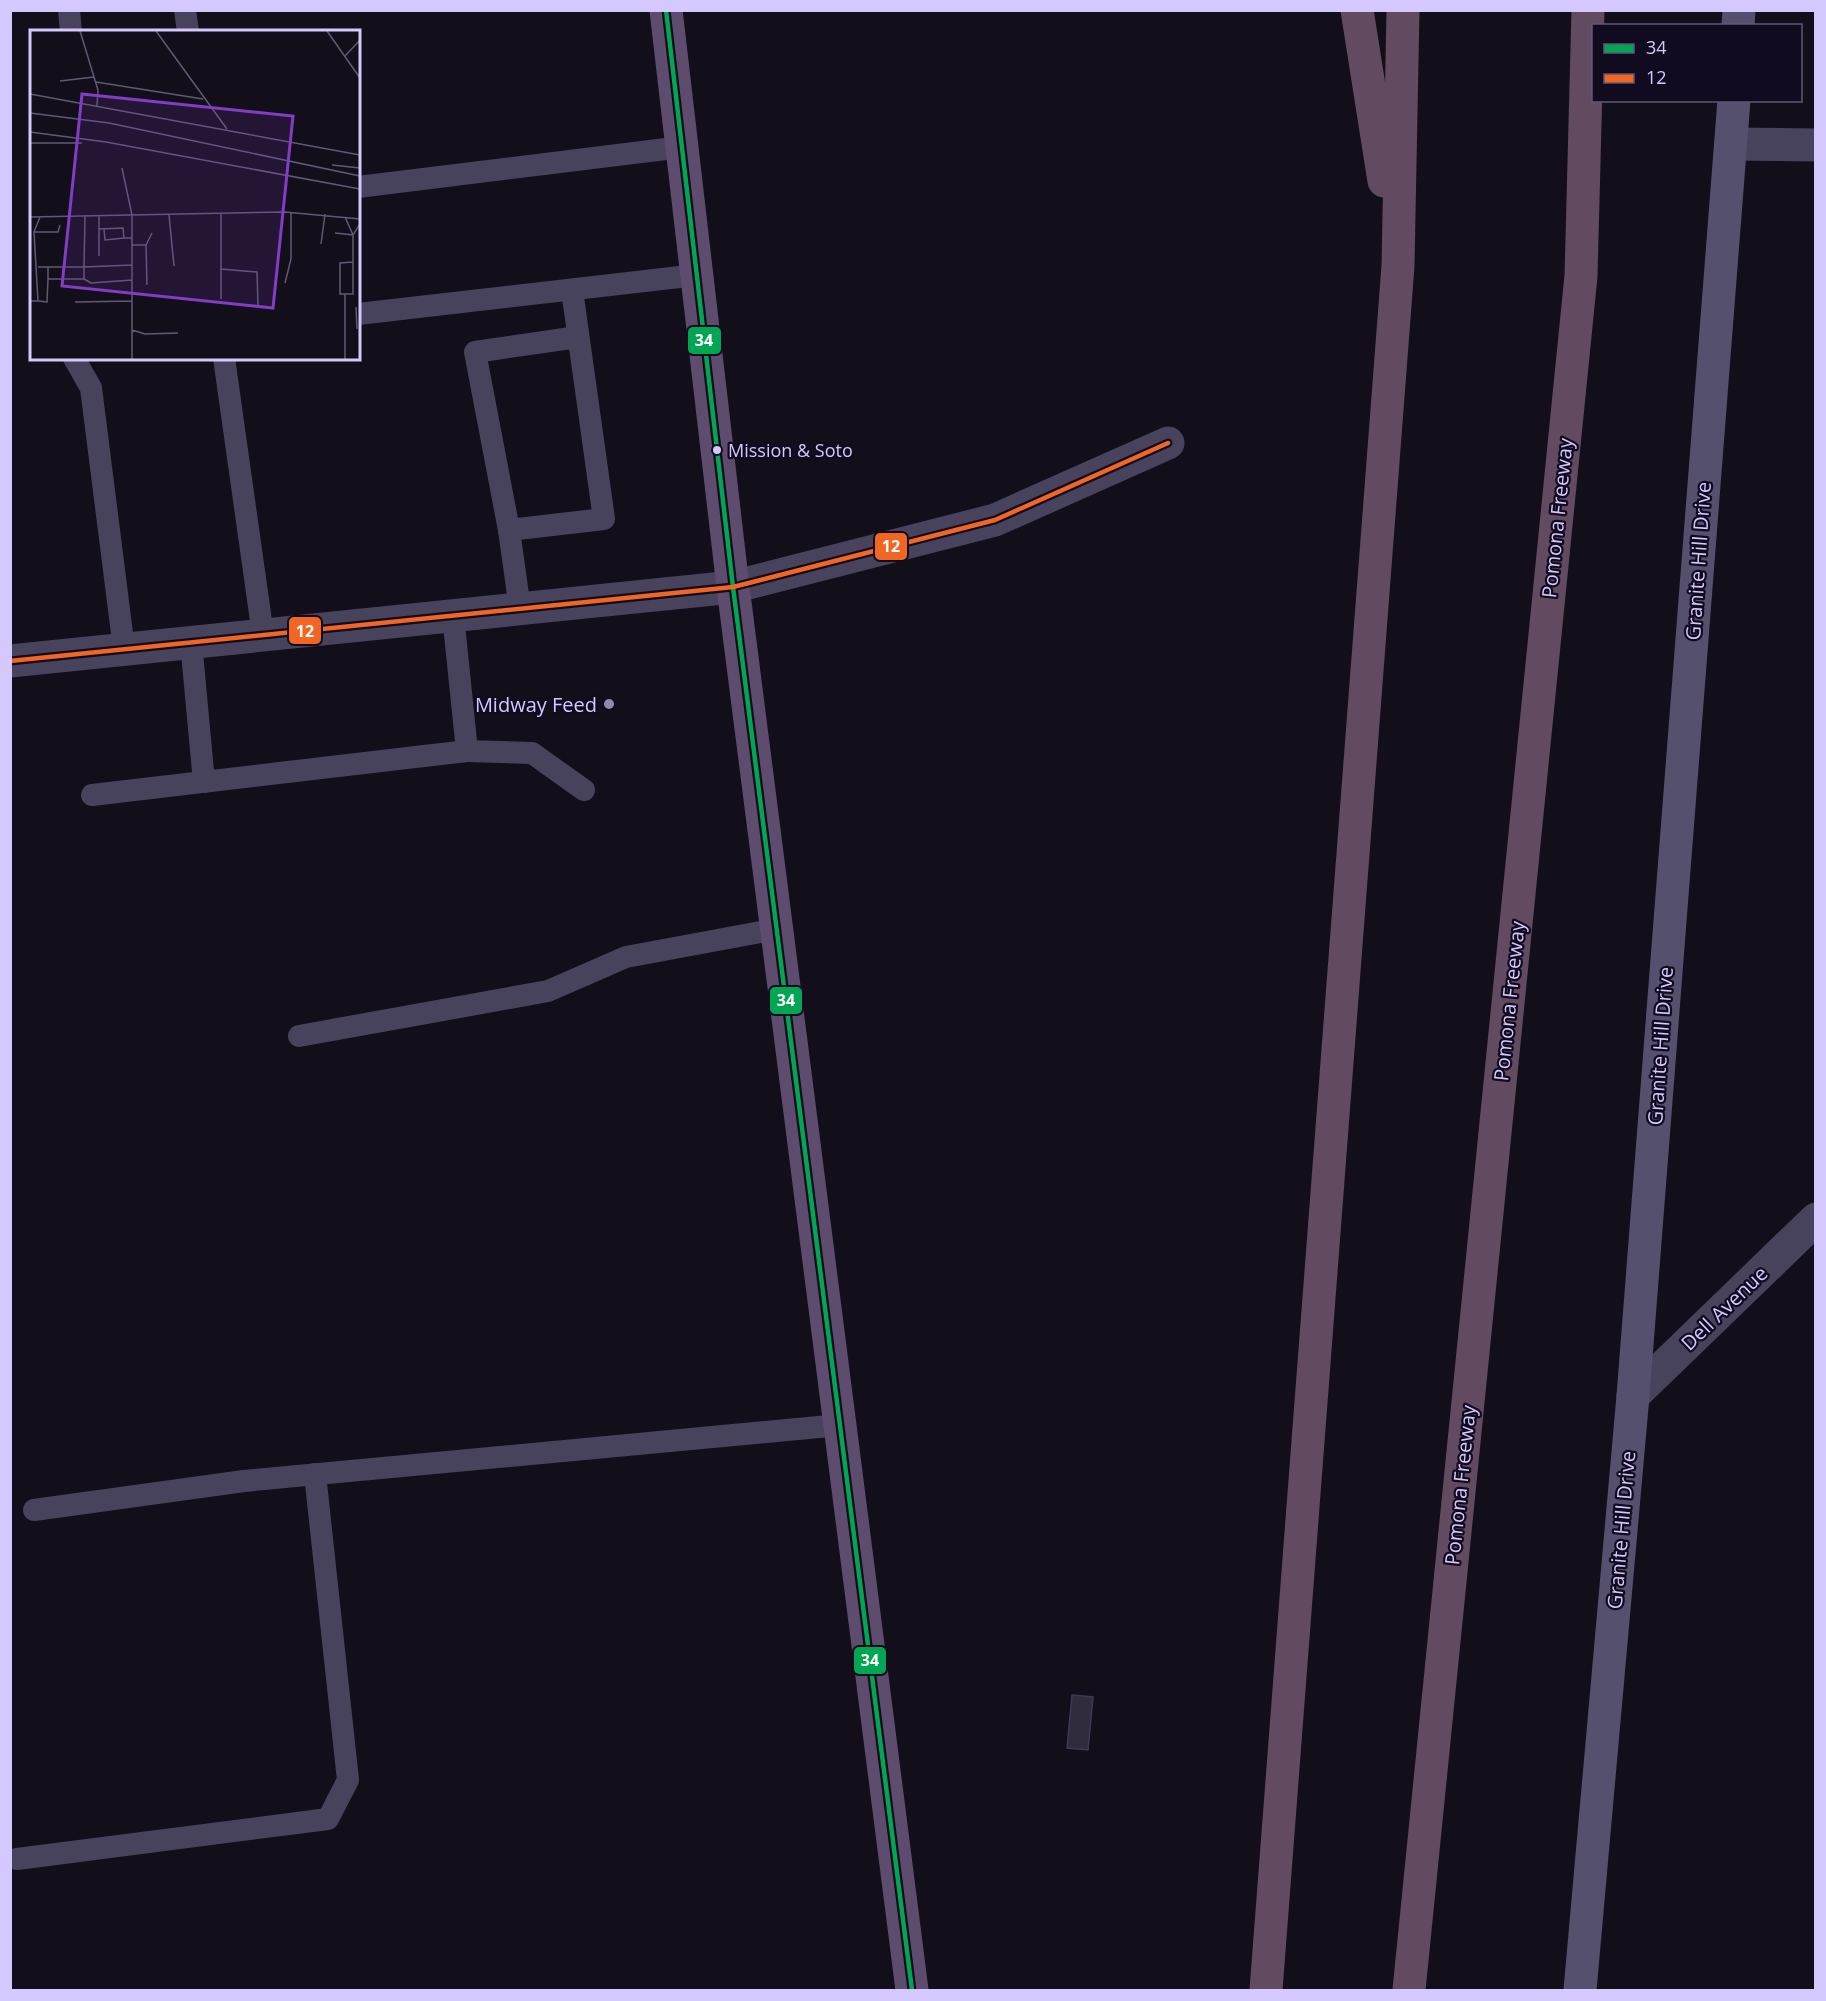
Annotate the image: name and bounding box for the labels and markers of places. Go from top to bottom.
place label: Mission & Soto [728,438,853,462]
marker: Mission & Soto [711,444,723,456]
place label: Midway Feed [475,691,597,718]
marker: Midway Feed [602,697,616,711]

